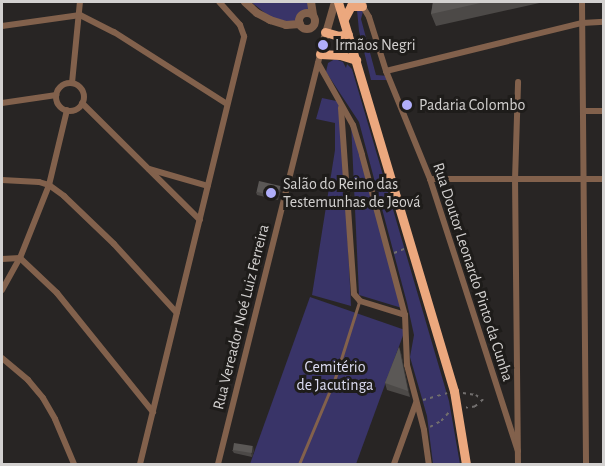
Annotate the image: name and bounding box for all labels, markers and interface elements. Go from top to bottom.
place label: Irmãos Negri [335,35,416,55]
marker: Irmãos Negri [316,38,330,52]
place label: Padaria Colombo [419,95,525,115]
marker: Padaria Colombo [400,98,414,112]
street label: Rua Doutor Leonardo Pinto da Cunha [429,160,517,384]
place label: Salão do Reino das Testemunhas de Jeová [283,174,421,212]
marker: Salão do Reino das Testemunhas de Jeová [264,186,278,200]
street label: Rua Vereador Noé Luiz Ferreira [209,222,273,412]
park label: Cemitério de Jacutinga [297,357,373,395]

